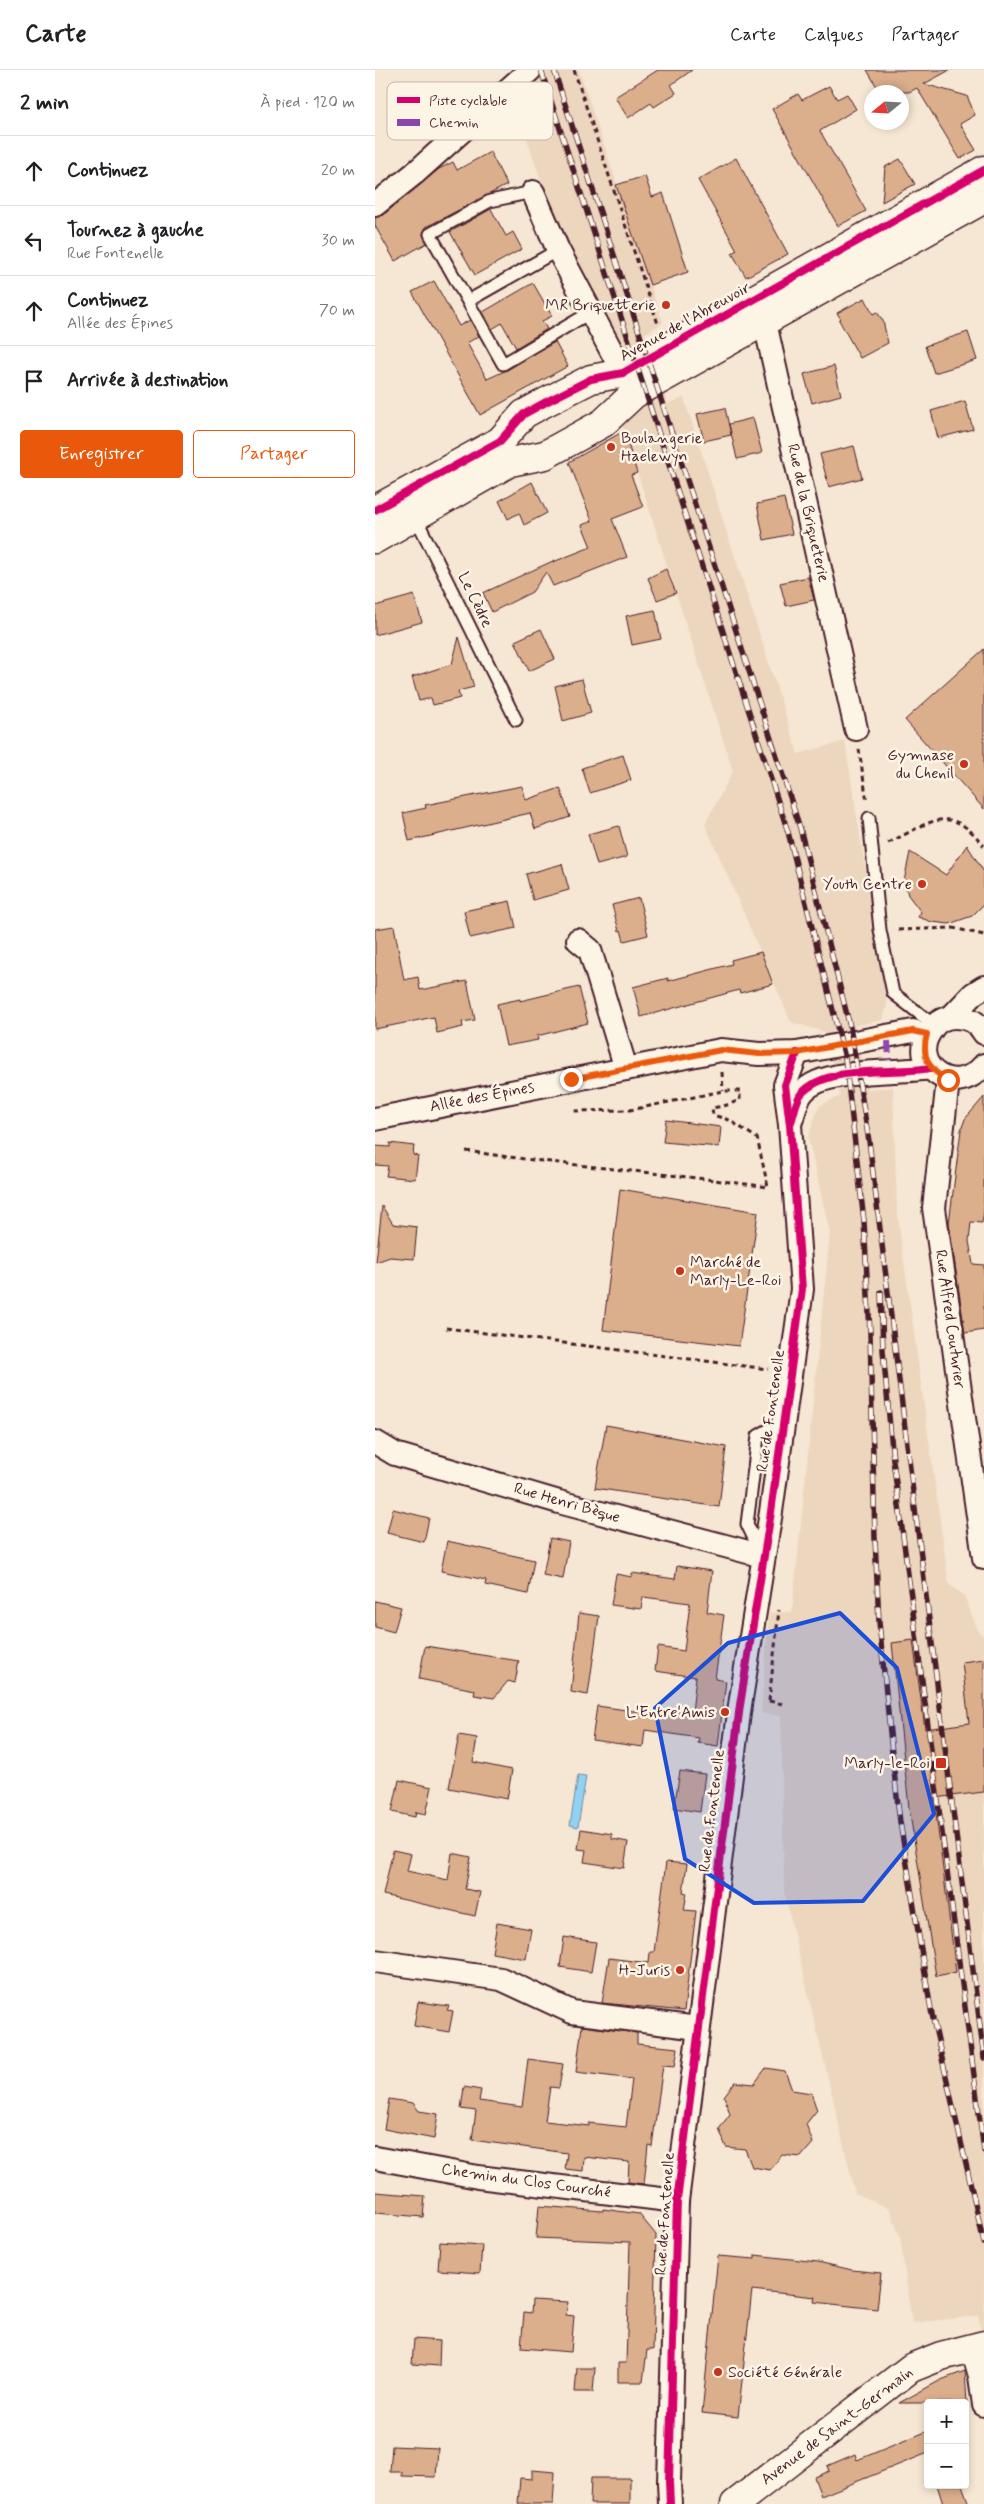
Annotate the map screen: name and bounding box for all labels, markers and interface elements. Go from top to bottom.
text: Carte [25,19,87,50]
text: Carte [730,23,776,47]
text: Calques [804,23,863,47]
text: Partager [891,23,959,47]
legend [387,82,553,140]
north arrow [864,85,909,130]
text: 2 min [20,89,69,117]
text: À pied · 120 m [260,92,355,113]
text: Piste cyclable [429,92,507,110]
text: Chemin [429,114,479,132]
icon: ahead [20,157,48,185]
text: Continuez [67,158,148,183]
text: 20 m [321,160,355,181]
text: Tournez à gauche [67,218,204,243]
icon: left [20,227,48,255]
text: 30 m [322,230,355,251]
text: Rue Fontenelle [67,243,164,264]
street label: Avenue de l'Abreuvoir [616,277,754,367]
text: Continuez [67,288,148,313]
place label: MR Briquetterie [545,295,656,316]
icon: ahead [20,297,48,325]
marker: MR Briquetterie [660,299,672,311]
text: 70 m [319,300,355,321]
text: Allée des Épines [67,313,173,334]
icon: arrive [20,367,48,395]
text: Arrivée à destination [67,368,228,393]
place label: Boulangerie Haelewyn [621,428,703,467]
button: Enregistrer [20,430,183,478]
button: Partager [193,430,355,478]
marker: Boulangerie Haelewyn [605,441,617,453]
street label: Rue de la Briqueterie [782,442,834,584]
street label: Le Cèdre [453,569,497,631]
place label: Gymnase du Chenil [887,745,954,784]
marker: Gymnase du Chenil [958,758,970,770]
place label: Youth Centre [823,874,912,895]
marker: Youth Centre [916,878,928,890]
route end [560,1068,583,1091]
route start [937,1069,960,1092]
street label: Allée des Épines [428,1077,536,1117]
street label: Rue Alfred Couturier [930,1248,970,1390]
place label: Marché de Marly-Le-Roi [690,1252,782,1291]
marker: Marché de Marly-Le-Roi [674,1265,686,1277]
street label: Rue de Fontenelle [752,1348,790,1474]
street label: Rue Henri Bèque [511,1478,623,1528]
place label: L'Entre'Amis [626,1702,715,1723]
marker: L'Entre'Amis [719,1706,731,1718]
street label: Rue de Fontenelle [694,1748,730,1874]
place label: Marly-le-Roi [844,1753,930,1774]
marker: Marly-le-Roi [934,1756,948,1770]
place label: H-Juris [619,1960,670,1981]
marker: H-Juris [674,1964,686,1976]
street label: Rue de Fontenelle [650,2152,680,2276]
street label: Chemin du Clos Courché [440,2159,612,2203]
place label: Société Générale [728,2362,842,2383]
street label: Avenue de Saint-Germain [757,2362,917,2490]
marker: Société Générale [712,2366,724,2378]
map controls [924,2399,969,2489]
button: + [924,2399,969,2444]
button: − [924,2444,969,2489]

